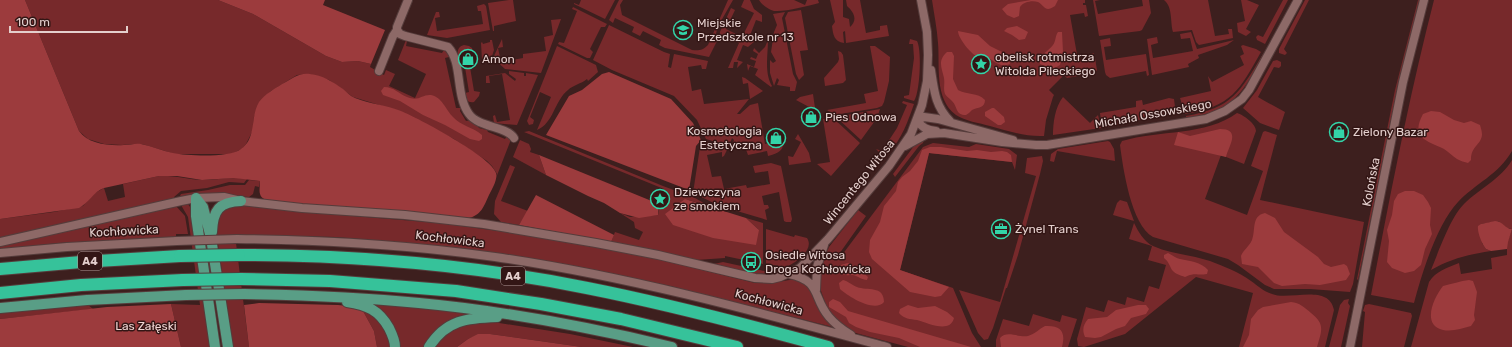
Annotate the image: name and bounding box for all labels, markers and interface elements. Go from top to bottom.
scale bar [10,8,127,34]
text: 100 m [16,15,50,29]
place label: Miejskie Przedszkole nr 13 [697,16,794,44]
school or university icon: Miejskie Przedszkole nr 13 [672,19,694,41]
shop icon: Amon [457,48,479,70]
place label: obelisk rotmistrza Witolda Pileckiego [995,50,1096,78]
place label: Amon [482,52,515,66]
place icon: obelisk rotmistrza Witolda Pileckiego [970,53,992,75]
street label: Michała Ossowskiego [1093,97,1213,131]
shop icon: Pies Odnowa [800,106,822,128]
place label: Pies Odnowa [825,110,897,124]
shop icon: Zielony Bazar [1328,121,1350,143]
place label: Kosmetologia Estetyczna [687,124,762,152]
place label: Zielony Bazar [1353,125,1428,139]
shop icon: Kosmetologia Estetyczna [765,127,787,149]
street label: Wincentego Witosa [820,137,898,227]
street label: Kolońska [1359,156,1383,208]
place label: Dziewczyna ze smokiem [674,185,741,213]
place icon: Dziewczyna ze smokiem [649,188,671,210]
office icon: Żynel Trans [990,218,1012,240]
street label: Kochłowicka [89,222,159,240]
place label: Żynel Trans [1015,222,1079,236]
street label: Kochłowicka [415,228,485,250]
place label: Osiedle Witosa Droga Kochłowicka [765,248,871,276]
bus stop icon: Osiedle Witosa Droga Kochłowicka [740,251,762,273]
road number: A4 [78,252,102,270]
road number: A4 [501,267,525,285]
street label: Kochłowicka [734,286,804,318]
park label: Las Załęski [115,319,177,333]

